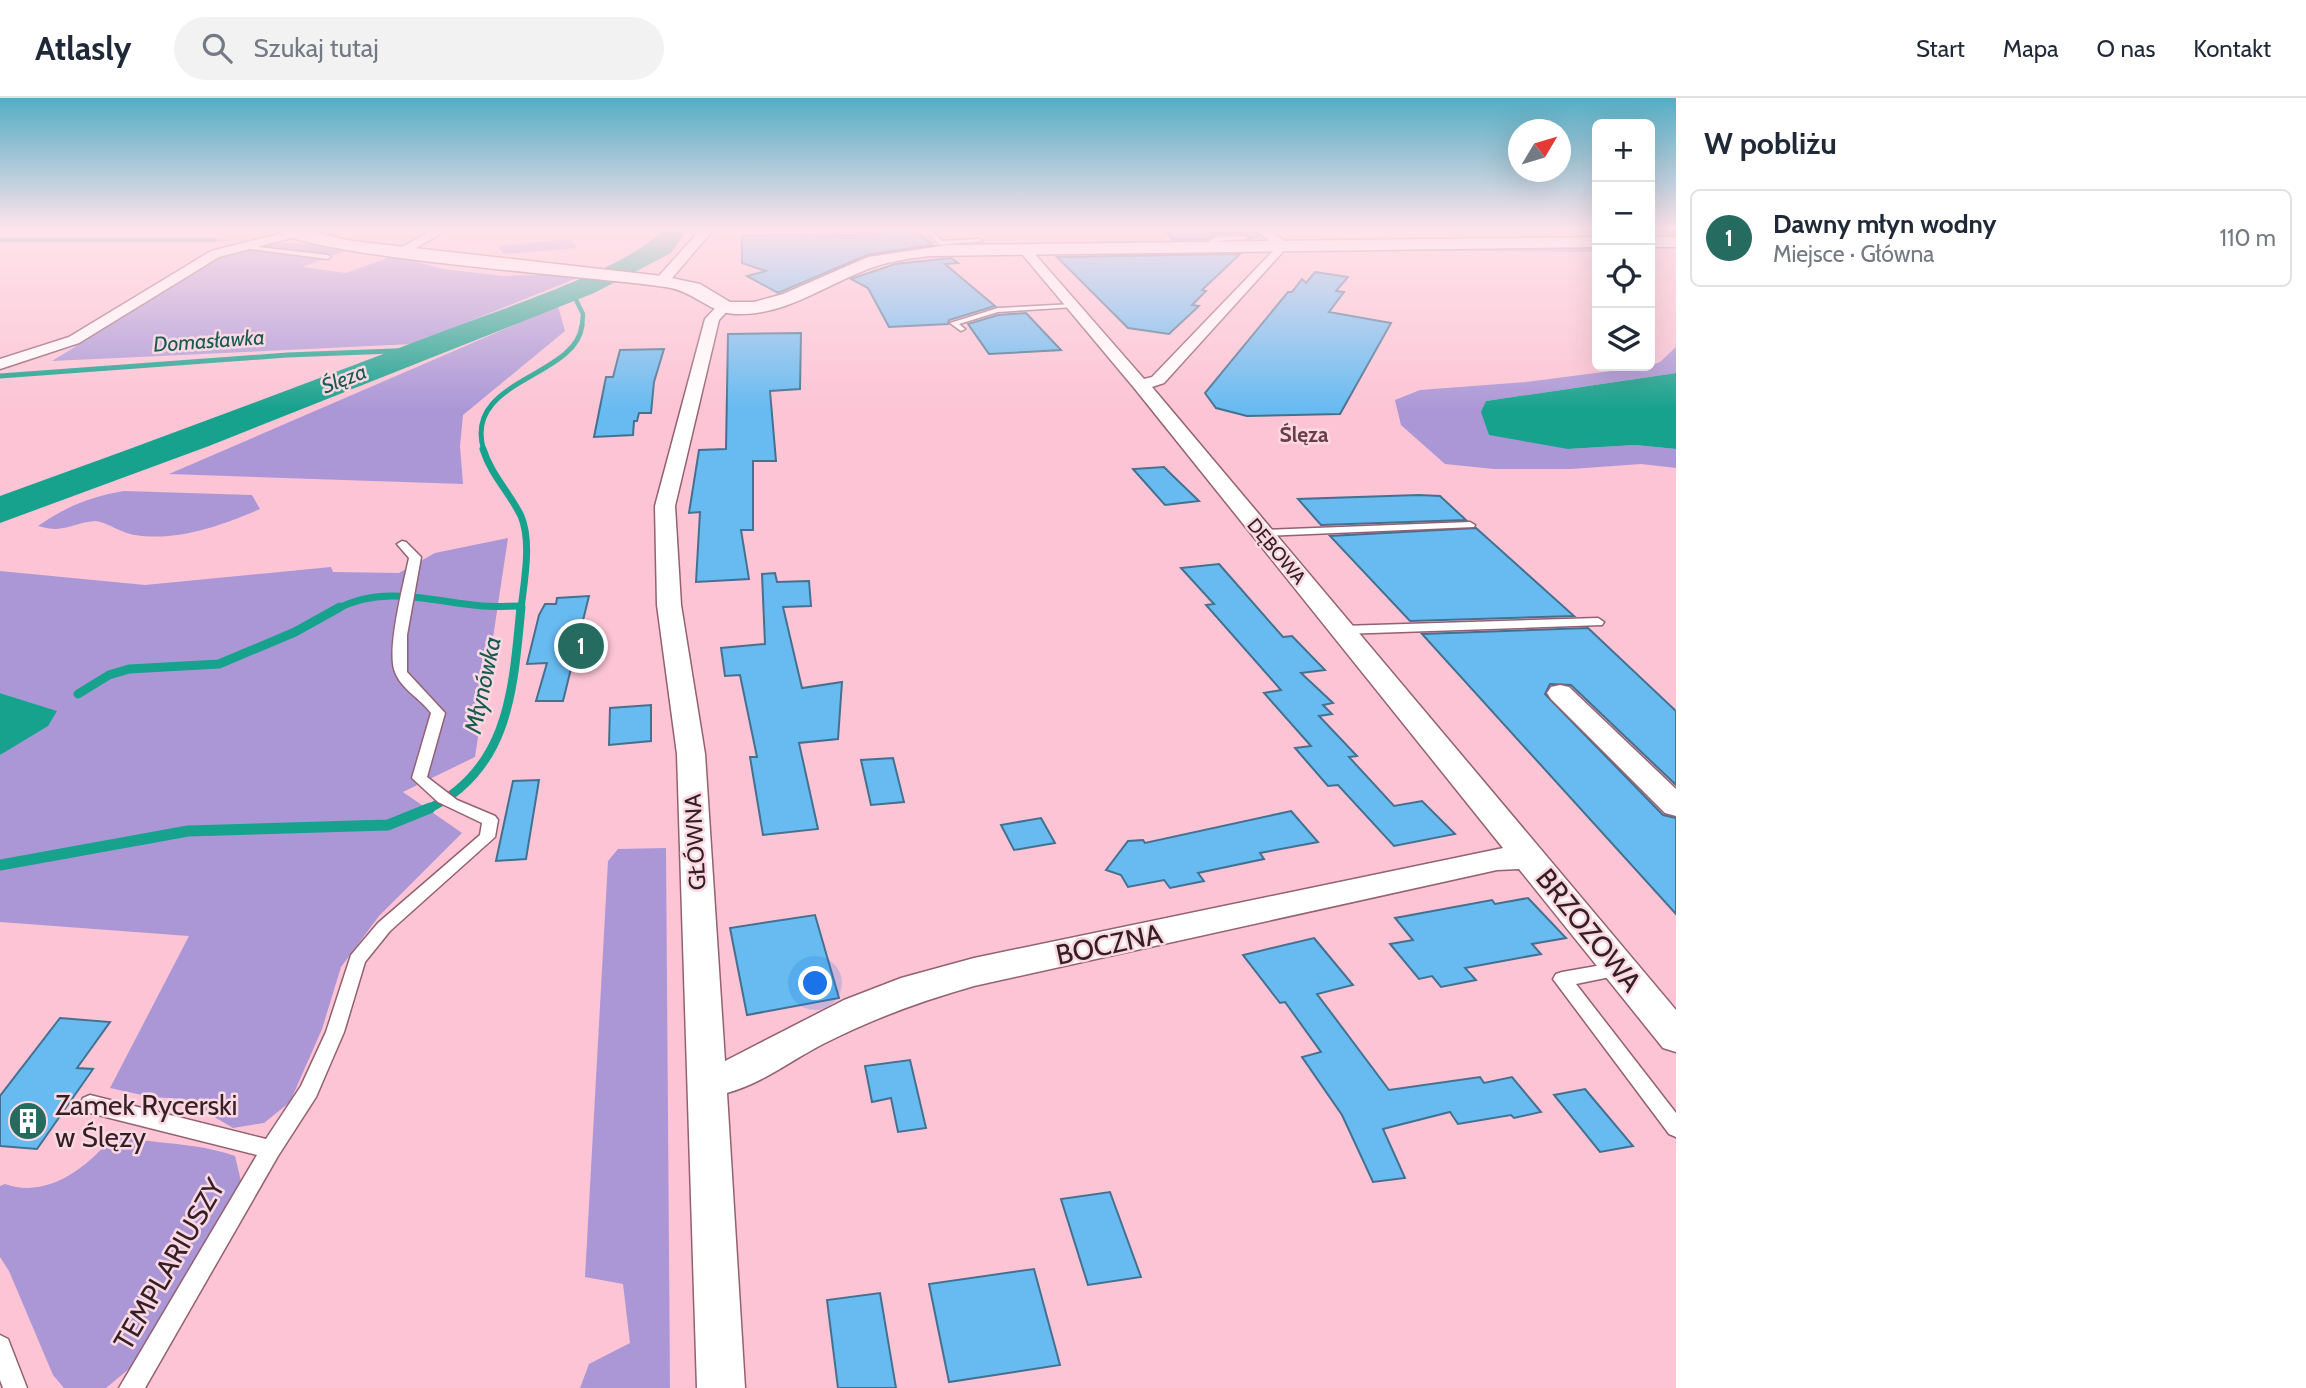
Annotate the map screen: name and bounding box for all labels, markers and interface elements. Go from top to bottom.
search box [174,17,664,80]
text: Atlasly [35,28,132,68]
icon: search [198,29,236,67]
text: Szukaj tutaj [254,32,379,64]
text: Start [1916,34,1965,63]
text: Mapa [2003,34,2059,63]
text: O nas [2097,34,2155,63]
text: Kontakt [2193,34,2271,63]
north arrow [1508,119,1571,182]
map controls [1592,119,1655,371]
button: + [1592,119,1655,182]
text: W pobliżu [1704,125,1837,162]
button: − [1592,182,1655,245]
text: Dawny młyn wodny [1773,208,1996,240]
text: 1 [1725,224,1733,252]
text: 110 m [2220,224,2276,252]
text: Miejsce · Główna [1773,240,1934,268]
button: locate [1592,245,1655,308]
button: layers [1592,308,1655,371]
water label: Domasławka [152,324,265,357]
water label: Ślęza [318,359,370,398]
district label: Ślęza [1280,422,1329,447]
street label: DĘBOWA [1242,514,1311,589]
pin: 1 [558,620,604,672]
water label: Młynówka [458,634,507,737]
street label: GŁÓWNA [678,793,712,891]
street label: BRZOZOWA [1529,862,1649,999]
street label: BOCZNA [1053,916,1166,972]
your location [798,966,832,1000]
place label: Zamek Rycerski w Ślęzy [55,1088,238,1154]
building icon: Zamek Rycerski w Ślęzy [7,1100,49,1142]
street label: TEMPLARIUSZY [106,1171,232,1356]

